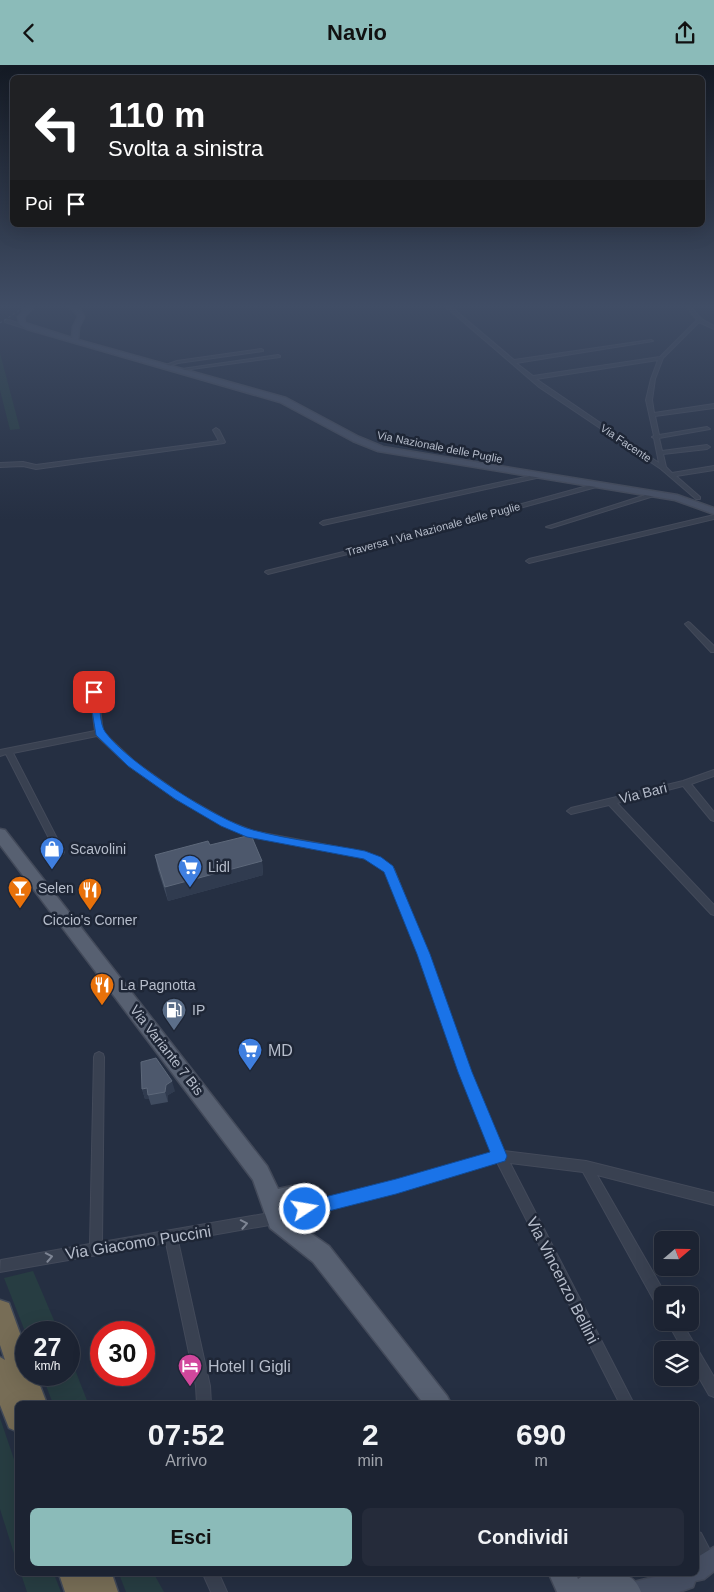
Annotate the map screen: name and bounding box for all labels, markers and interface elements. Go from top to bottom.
icon: back [15,19,43,47]
icon: share [671,19,699,47]
text: Navio [327,20,387,45]
icon: left [25,95,90,160]
text: 110 m [108,95,205,134]
text: Svolta a sinistra [108,136,263,161]
icon: arrive [62,190,90,218]
text: Poi [25,193,52,214]
street label: Via Facente [598,422,654,464]
street label: Via Nazionale delle Puglie [376,429,504,465]
street label: Traversa I Via Nazionale delle Puglie [345,500,521,558]
pin [73,671,115,713]
icon: arrive [80,678,108,706]
street label: Via Bari [617,779,669,807]
shop icon: Scavolini [39,836,65,870]
place label: Scavolini [70,841,126,857]
supermarket icon: Lidl [177,854,203,888]
place label: Lidl [208,859,230,875]
bar icon: Selen [7,875,33,909]
restaurant icon: Ciccio's Corner [77,877,103,911]
place label: Selen [38,880,74,896]
place label: Ciccio's Corner [43,912,138,928]
restaurant icon: La Pagnotta [89,972,115,1006]
place label: La Pagnotta [120,977,196,993]
fuel station icon: IP [161,997,187,1031]
street label: Via Variante 7 Bis [127,1002,207,1098]
place label: IP [192,1002,205,1018]
supermarket icon: MD [237,1037,263,1071]
place label: MD [268,1042,293,1059]
position arrow [278,1182,330,1234]
street label: Via Vincenzo Bellini [523,1214,602,1346]
one-way arrow [239,1219,248,1230]
street label: Via Giacomo Puccini [64,1223,212,1262]
north arrow [654,1231,699,1276]
map controls [654,1231,699,1386]
one-way arrow [45,1253,53,1263]
button: sound [654,1286,699,1331]
speed limit sign: 30 [90,1321,155,1386]
text: 27 [34,1333,61,1361]
button: layers [654,1341,699,1386]
hotel icon: Hotel I Gigli [177,1353,203,1387]
place label: Hotel I Gigli [208,1358,291,1375]
text: km/h [34,1359,61,1373]
text: 07:52 [148,1418,225,1451]
text: 2 [362,1418,379,1451]
text: 690 [516,1418,566,1451]
text: Arrivo [165,1452,207,1469]
text: min [357,1452,383,1469]
text: m [534,1452,548,1469]
button: Esci [30,1508,352,1566]
button: Condividi [362,1508,684,1566]

